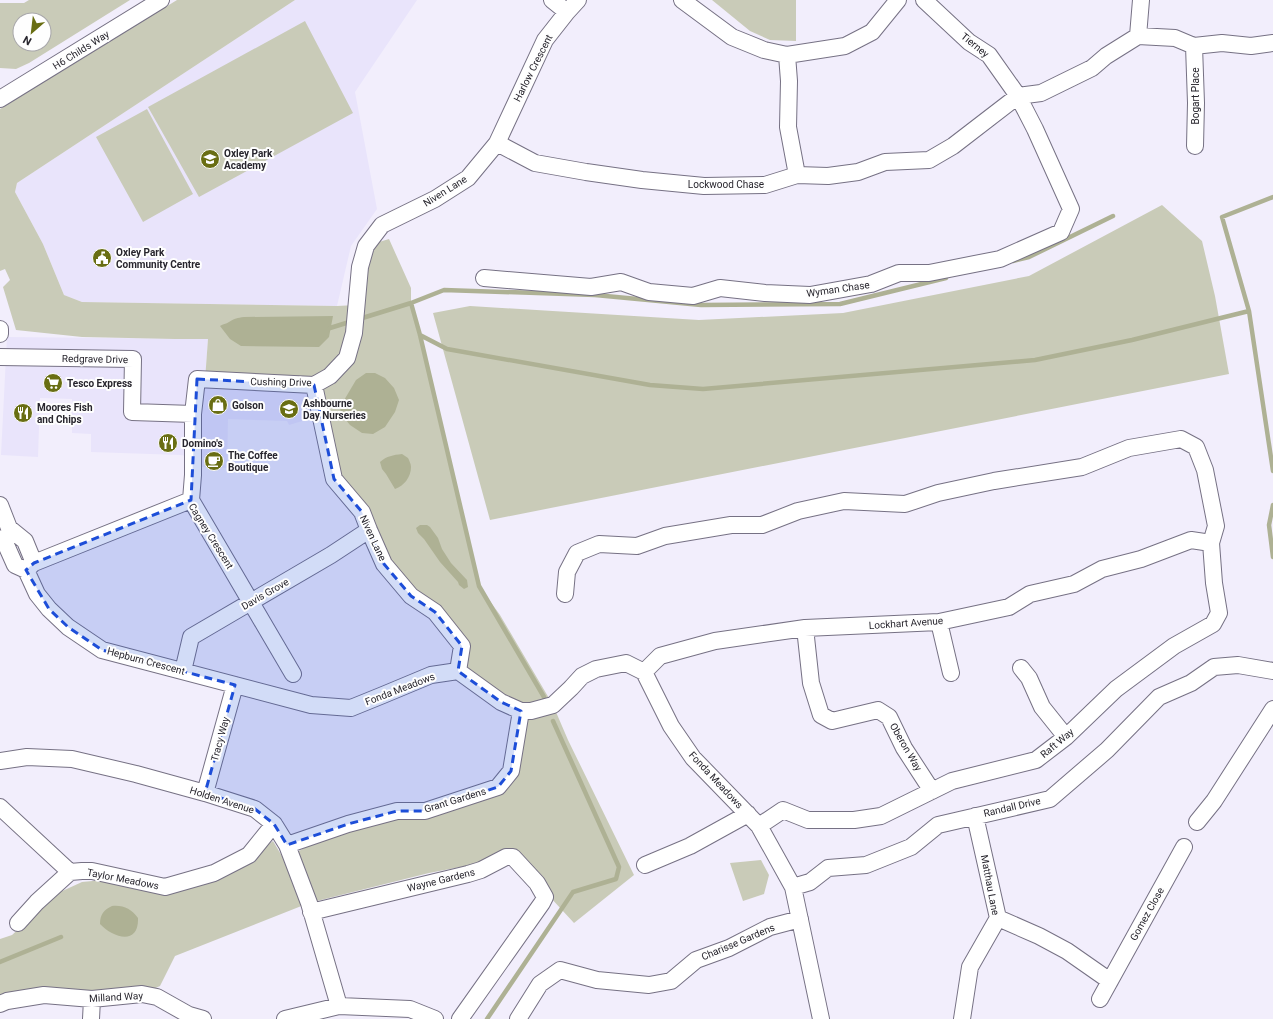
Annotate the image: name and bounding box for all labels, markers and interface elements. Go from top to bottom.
north arrow [12,12,52,52]
street label: H6 Childs Way [51,28,111,72]
street label: Tierney [959,30,991,60]
text: N [21,33,34,48]
street label: Harlow Crescent [511,33,555,103]
street label: Bogart Place [1190,67,1201,125]
school or university icon: Oxley Park Academy [199,148,221,170]
place label: Oxley Park Academy [224,148,273,171]
street label: Niven Lane [421,173,469,209]
street label: Lockwood Chase [688,179,764,190]
public building icon: Oxley Park Community Centre [91,247,113,269]
place label: Oxley Park Community Centre [116,247,201,270]
street label: Wyman Chase [806,279,870,299]
street label: Redgrave Drive [62,353,128,365]
supermarket icon: Tesco Express [42,372,64,394]
street label: Cushing Drive [250,376,312,388]
place label: Tesco Express [67,378,132,389]
shop icon: Golson [207,394,229,416]
school or university icon: Ashbourne Day Nurseries [278,398,300,420]
place label: Ashbourne Day Nurseries [303,398,366,421]
place label: Golson [232,400,264,411]
restaurant icon: Moores Fish and Chips [12,402,34,424]
place label: Moores Fish and Chips [37,402,93,425]
restaurant icon: Domino's [157,432,179,454]
place label: Domino's [182,438,223,449]
cafe icon: The Coffee Boutique [203,450,225,472]
place label: The Coffee Boutique [228,450,278,473]
street label: Cagney Crescent [186,501,236,571]
street label: Niven Lane [358,513,388,563]
street label: Davis Grove [239,576,291,612]
street label: Lockhart Avenue [868,615,944,631]
street label: Hepburn Crescent [106,645,186,677]
street label: Fonda Meadows [364,671,436,707]
street label: Tracy Way [209,715,231,762]
street label: Oberon Way [888,721,924,773]
street label: Raft Way [1038,726,1076,760]
street label: Fonda Meadows [687,749,745,811]
street label: Holden Avenue [188,784,256,816]
street label: Grant Gardens [423,785,487,815]
street label: Randall Drive [982,795,1042,819]
street label: Matthau Lane [979,854,1001,916]
street label: Wayne Gardens [406,866,476,894]
street label: Taylor Meadows [86,867,160,891]
street label: Gomez Close [1128,885,1166,943]
street label: Charisse Gardens [700,922,776,962]
street label: Milland Way [89,990,143,1004]

